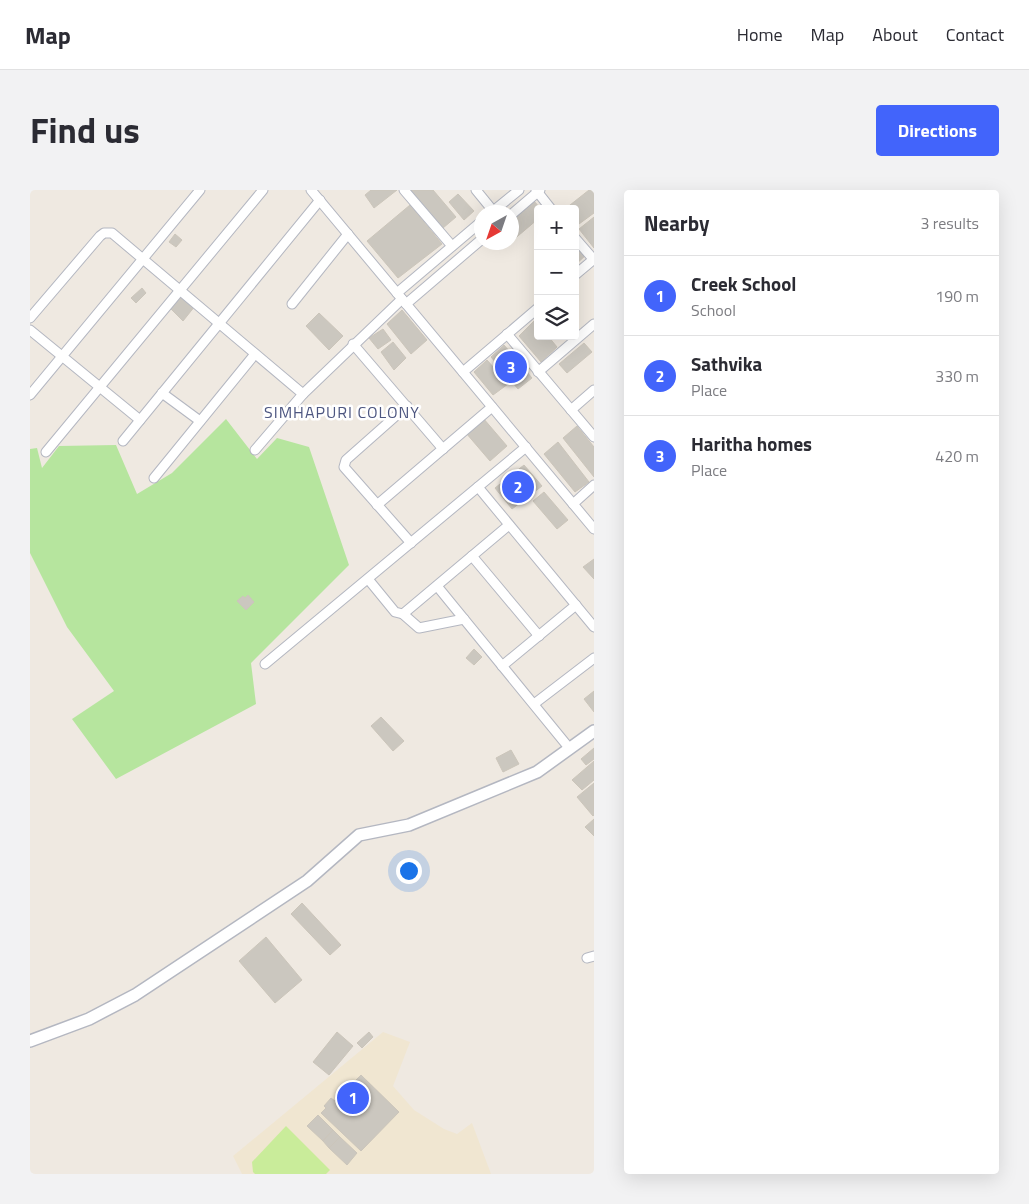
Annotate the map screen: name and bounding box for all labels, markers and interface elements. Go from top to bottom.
text: Map [25,17,71,53]
text: Home [737,21,783,48]
text: Map [811,21,844,48]
text: About [872,21,918,48]
text: Contact [946,21,1004,48]
text: Find us [30,103,140,157]
button: Directions [876,105,999,156]
north arrow [474,205,519,250]
map controls [534,205,579,340]
button: + [534,205,579,250]
text: Nearby [644,207,709,239]
text: 3 results [920,211,979,235]
button: − [534,250,579,295]
text: Creek School [691,269,796,298]
text: 1 [656,284,664,308]
text: 190 m [935,284,979,308]
button: layers [534,295,579,340]
text: School [691,298,736,322]
pin: 3 [495,348,527,386]
text: Sathvika [691,349,762,378]
text: 2 [656,364,664,388]
text: 330 m [935,364,979,388]
text: Place [691,378,727,402]
district label: SIMHAPURI COLONY [264,400,420,424]
text: Haritha homes [691,429,812,458]
text: 3 [656,444,664,468]
text: 420 m [935,444,979,468]
text: Place [691,458,727,482]
pin: 2 [502,468,534,506]
your location [396,858,422,884]
pin: 1 [337,1079,369,1117]

